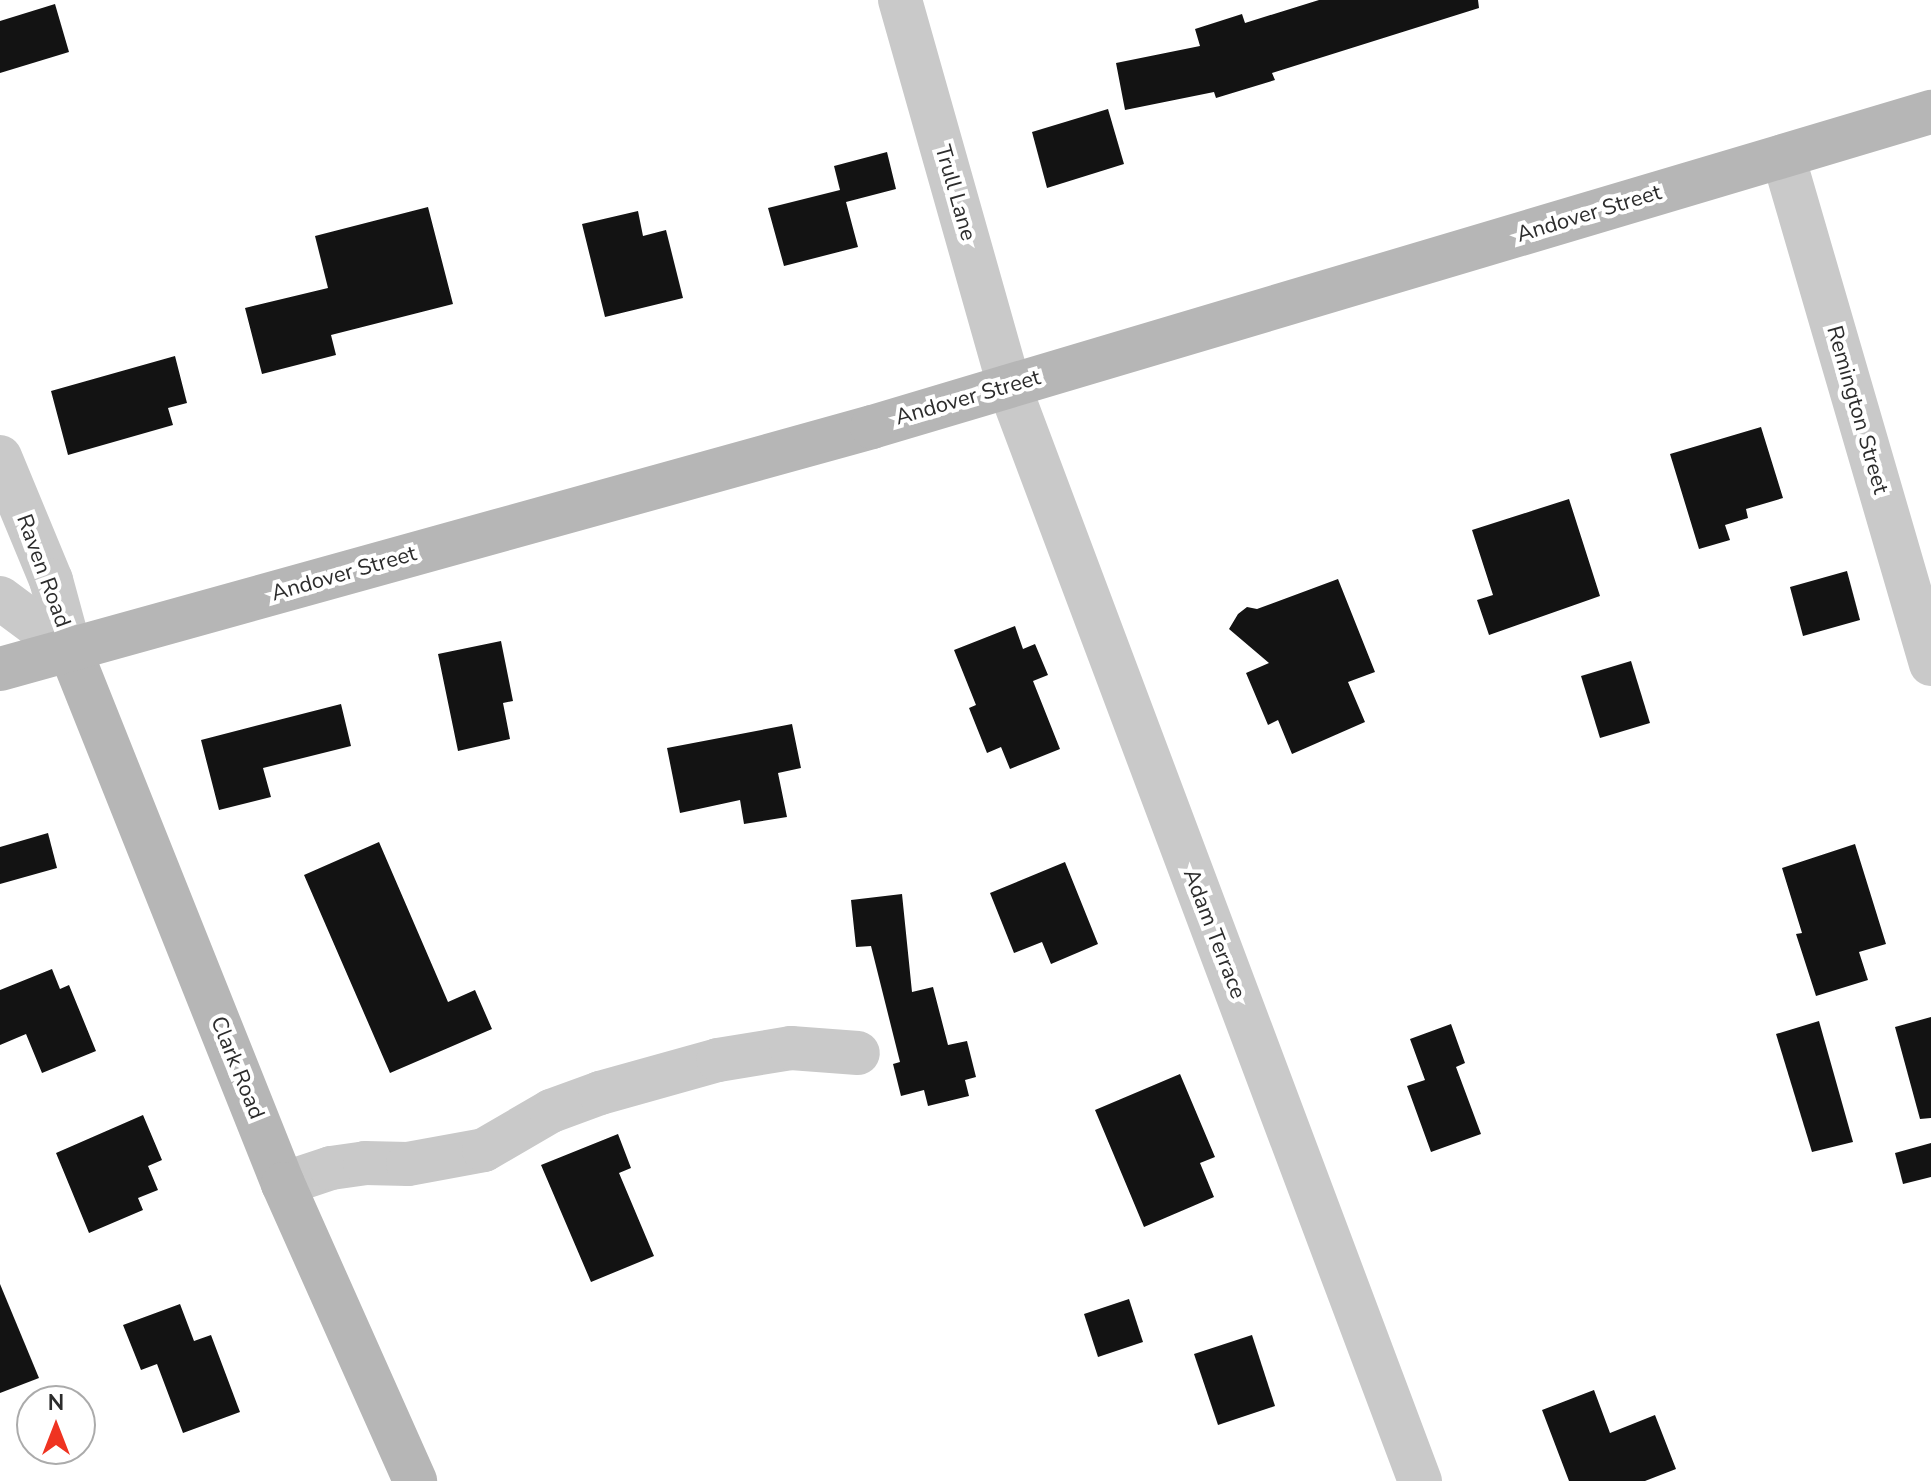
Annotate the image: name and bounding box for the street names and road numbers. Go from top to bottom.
street label: Trull Lane [929,142,981,244]
street label: Andover Street [1513,179,1665,249]
street label: Remington Street [1820,323,1894,497]
street label: Andover Street [892,365,1044,431]
street label: Raven Road [10,511,76,631]
street label: Andover Street [268,541,420,607]
street label: Adam Terrace [1177,865,1251,1003]
street label: Clark Road [204,1013,270,1123]

